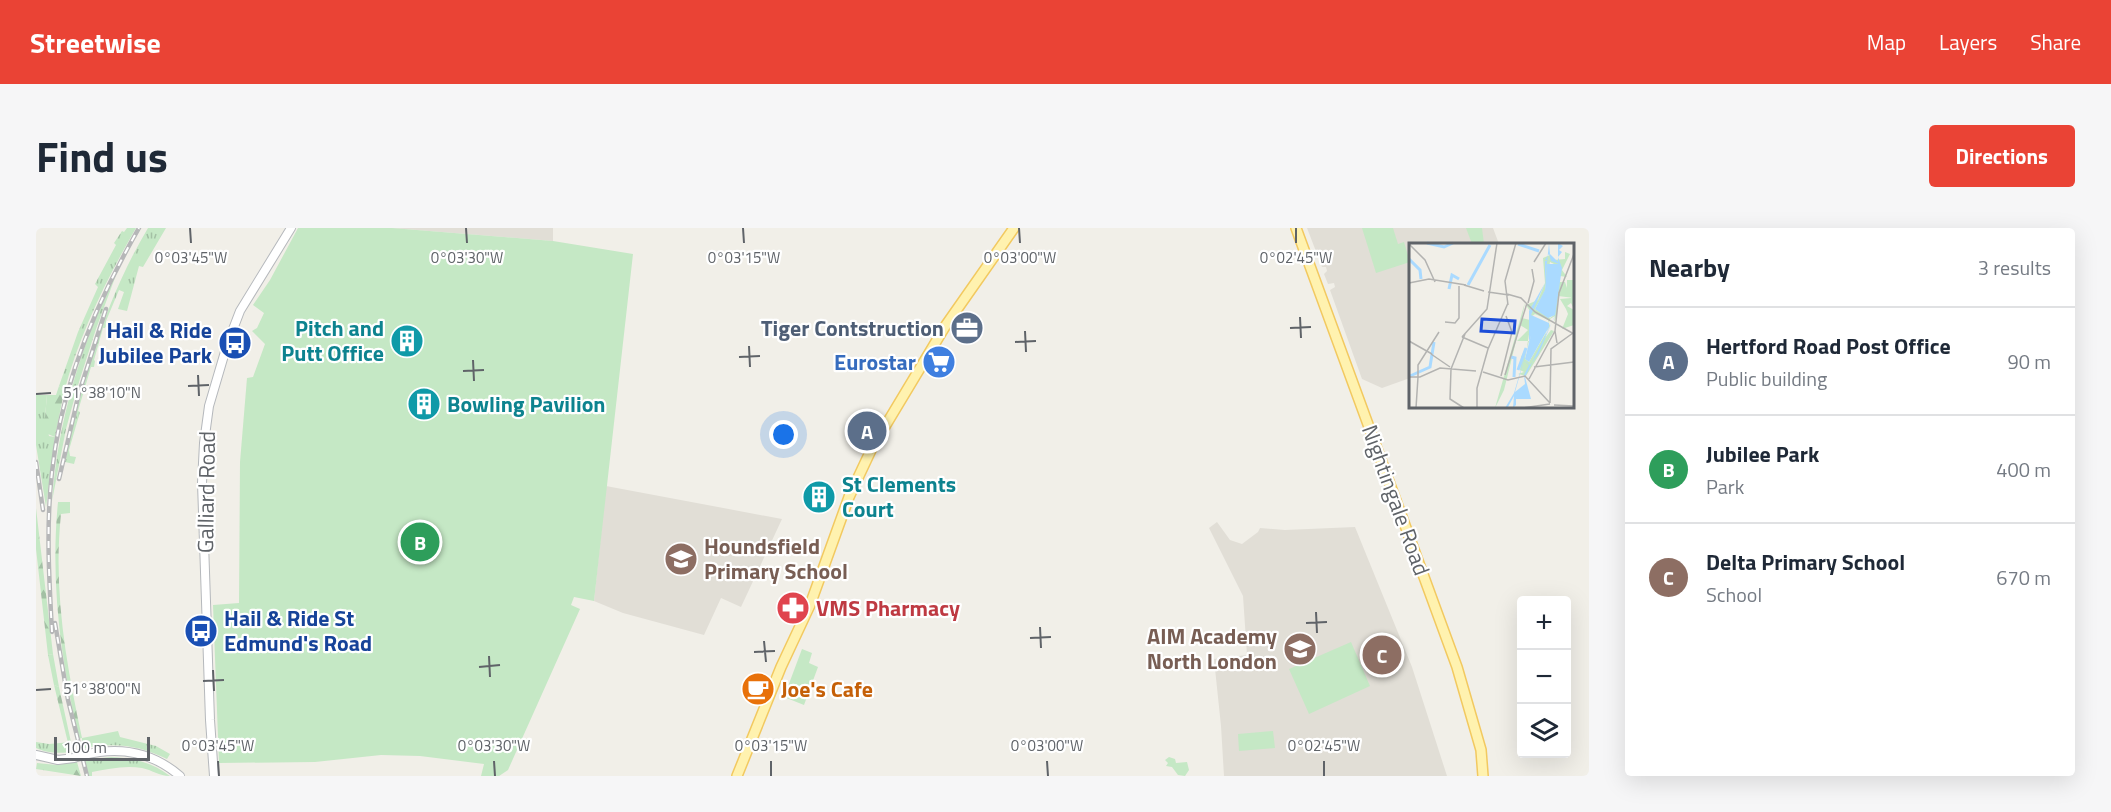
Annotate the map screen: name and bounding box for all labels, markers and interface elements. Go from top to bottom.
text: Streetwise [30,21,161,64]
text: Map [1867,26,1906,58]
text: Layers [1939,26,1997,58]
text: Share [2030,26,2081,58]
text: Find us [36,124,168,188]
button: Directions [1929,125,2075,187]
inset map [1409,243,1574,408]
text: 0°03'45"W [155,246,227,269]
text: 0°03'30"W [431,246,503,269]
text: 0°03'15"W [708,246,780,269]
text: 0°03'00"W [984,246,1056,269]
text: 0°02'45"W [1260,246,1332,269]
text: Nearby [1649,248,1730,287]
text: 3 results [1978,252,2051,283]
office icon: Tiger Contstruction [949,310,985,346]
place label: Pitch and Putt Office [281,311,384,370]
place label: Tiger Contstruction [761,311,944,345]
place label: Hail & Ride Jubilee Park [99,313,213,372]
building icon: Pitch and Putt Office [389,323,425,359]
bus stop icon: Hail & Ride Jubilee Park [217,325,253,361]
text: Hertford Road Post Office [1706,329,1951,363]
supermarket icon: Eurostar [921,344,957,380]
place label: Eurostar [834,345,916,379]
text: A [1662,346,1675,377]
text: 90 m [2007,346,2051,377]
text: Public building [1706,363,1827,394]
text: 51°38'10"N [63,381,141,404]
building icon: Bowling Pavilion [406,386,442,422]
place label: Bowling Pavilion [447,387,606,421]
pin: A [848,408,886,454]
your location [769,420,798,449]
street label: Nightingale Road [1353,420,1439,580]
street label: Galliard Road [188,431,224,553]
text: Jubilee Park [1706,437,1819,471]
text: B [1662,454,1675,485]
text: 400 m [1996,454,2051,485]
place label: St Clements Court [842,467,956,526]
text: Park [1706,471,1744,502]
building icon: St Clements Court [801,479,837,515]
pin: B [400,520,440,564]
place label: Houndsfield Primary School [704,529,848,588]
school or university icon: Houndsfield Primary School [663,541,699,577]
text: Delta Primary School [1706,545,1905,579]
text: C [1663,562,1674,593]
text: 670 m [1996,562,2051,593]
text: School [1706,579,1762,610]
pharmacy icon: VMS Pharmacy [775,590,811,626]
place label: VMS Pharmacy [816,591,960,625]
map controls [1517,596,1571,758]
button: + [1517,596,1571,650]
place label: Hail & Ride St Edmund's Road [224,601,372,660]
bus stop icon: Hail & Ride St Edmund's Road [183,613,219,649]
place label: AIM Academy North London [1147,619,1277,678]
school or university icon: AIM Academy North London [1282,631,1318,667]
pin: C [1362,632,1402,678]
button: − [1517,650,1571,704]
cafe icon: Joe's Cafe [740,671,776,707]
place label: Joe's Cafe [781,672,873,706]
text: 51°38'00"N [63,677,141,700]
button: layers [1517,704,1571,758]
scale bar [54,734,150,762]
text: 0°03'45"W [182,734,254,757]
text: 0°03'30"W [458,734,530,757]
text: 0°03'15"W [735,734,807,757]
text: 0°03'00"W [1011,734,1083,757]
text: 0°02'45"W [1288,734,1360,757]
text: 100 m [63,735,107,759]

